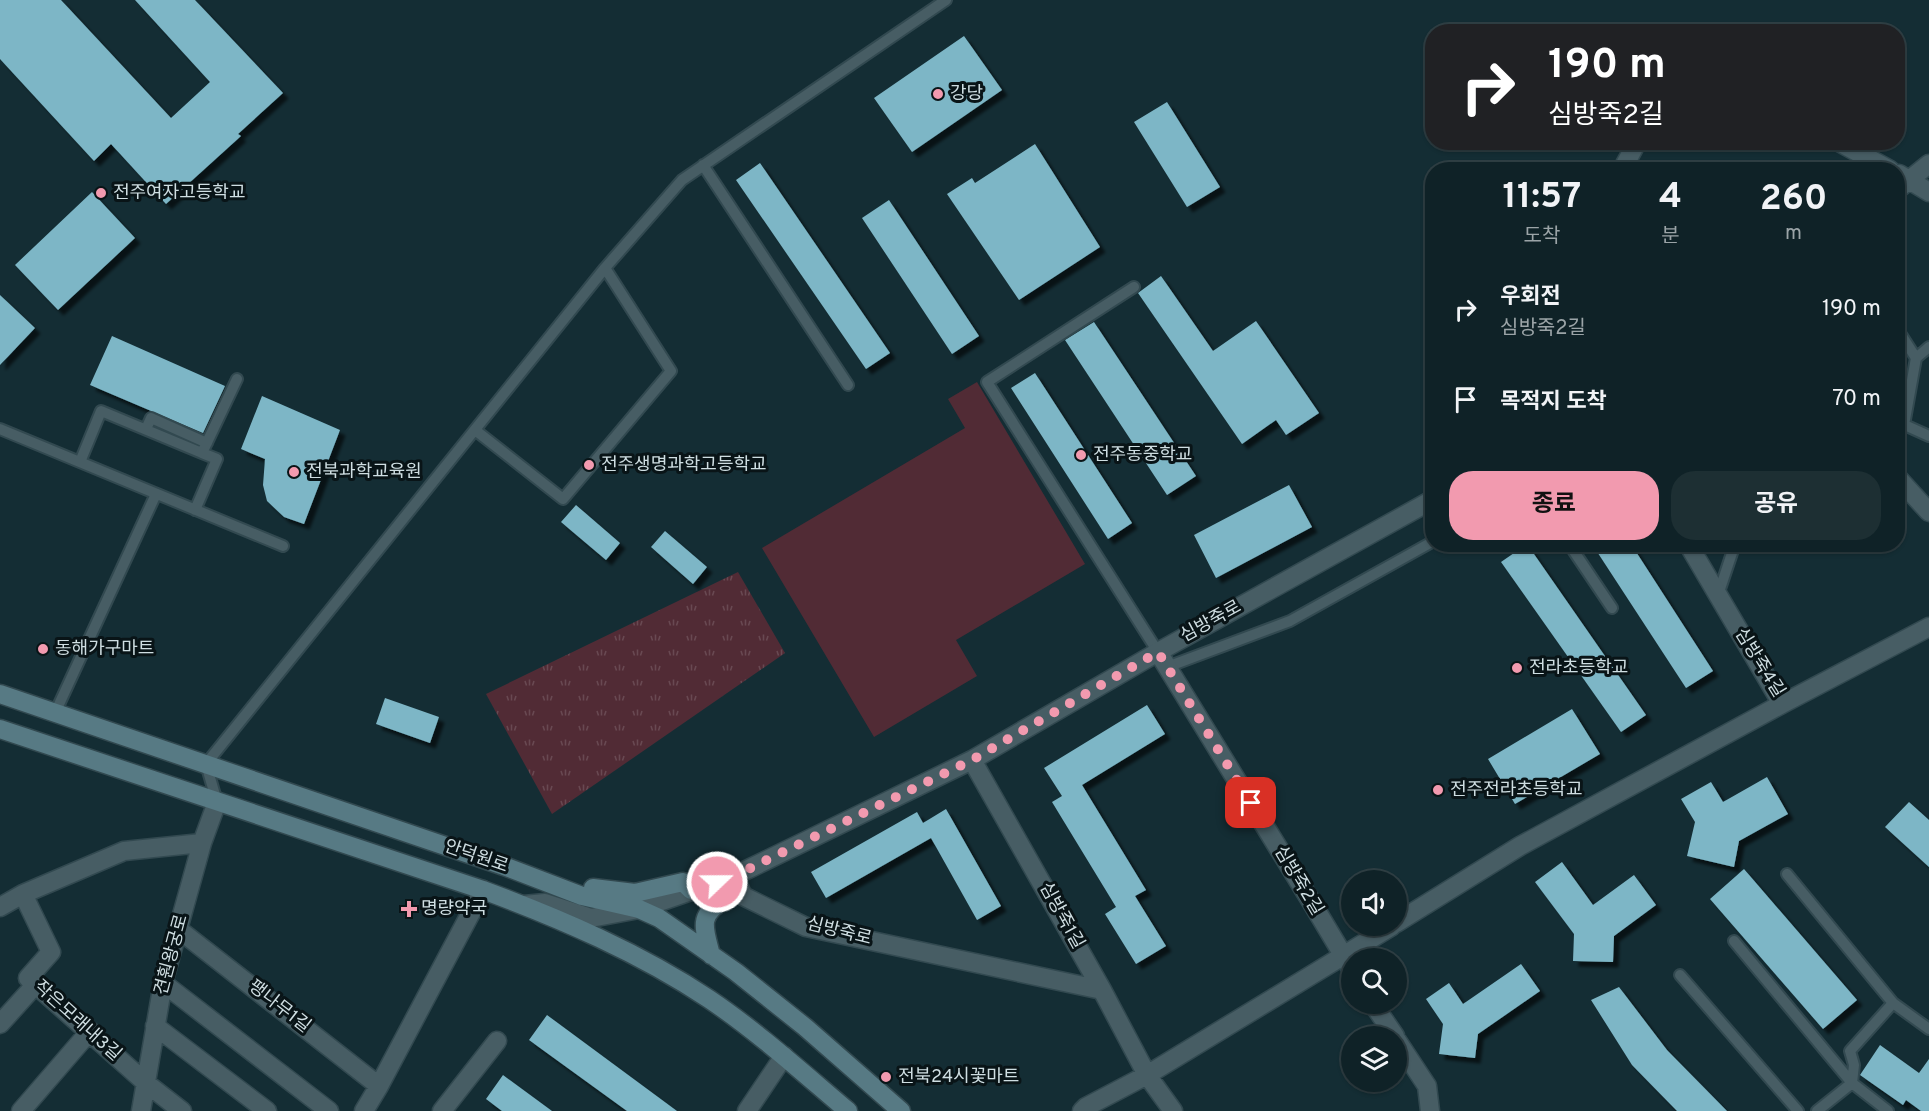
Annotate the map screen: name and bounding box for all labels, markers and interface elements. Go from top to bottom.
text: 190 m [1548,40,1666,93]
icon: right [1449,48,1527,126]
place label: 강당 [950,83,983,106]
marker: 강당 [931,87,945,101]
text: 심방죽2길 [1548,99,1664,133]
text: 11:57 [1503,175,1581,221]
text: 4 [1659,175,1682,221]
text: 260 [1760,177,1827,223]
place label: 전주여자고등학교 [113,182,245,205]
marker: 전주여자고등학교 [94,186,108,200]
text: m [1785,221,1802,247]
text: 도착 [1524,224,1560,250]
text: 분 [1661,224,1680,250]
text: 우회전 [1500,284,1561,311]
icon: right [1449,293,1482,326]
text: 190 m [1822,296,1881,323]
text: 심방죽2길 [1500,316,1586,342]
icon: arrive [1449,383,1482,416]
text: 70 m [1832,386,1881,413]
text: 목적지 도착 [1500,389,1607,416]
place label: 전주동중학교 [1093,444,1192,467]
marker: 전주동중학교 [1074,448,1088,462]
place label: 전주생명과학고등학교 [601,454,767,477]
marker: 전주생명과학고등학교 [582,458,596,472]
place label: 전북과학교육원 [306,461,422,484]
marker: 전북과학교육원 [287,465,301,479]
button: 종료 [1449,471,1659,540]
button: 공유 [1671,471,1881,540]
street label: 심방죽로 [1176,596,1246,648]
street label: 심방죽4길 [1729,624,1789,702]
place label: 동해가구마트 [55,638,154,661]
marker: 동해가구마트 [36,642,50,656]
place label: 전라초등학교 [1529,657,1628,680]
marker: 전라초등학교 [1510,661,1524,675]
pin [1225,777,1276,828]
place label: 전주전라초등학교 [1450,779,1582,802]
marker: 전주전라초등학교 [1431,783,1445,797]
icon: arrive [1234,786,1267,819]
street label: 안덕원로 [441,835,511,879]
street label: 심방죽2길 [1268,842,1328,920]
position arrow [685,850,749,914]
map controls [1341,870,1407,1092]
button: sound [1341,870,1407,936]
street label: 심방죽1길 [1033,879,1089,953]
place label: 명량약국 [421,898,487,921]
marker: 명량약국 [402,902,416,916]
street label: 견훤왕궁로 [150,912,194,998]
street label: 심방죽로 [804,913,874,951]
button: search [1341,948,1407,1014]
street label: 팽나무1길 [243,975,315,1039]
street label: 작은모래내3길 [28,976,126,1066]
button: layers [1341,1026,1407,1092]
place label: 전북24시꽃마트 [898,1066,1019,1089]
marker: 전북24시꽃마트 [879,1070,893,1084]

